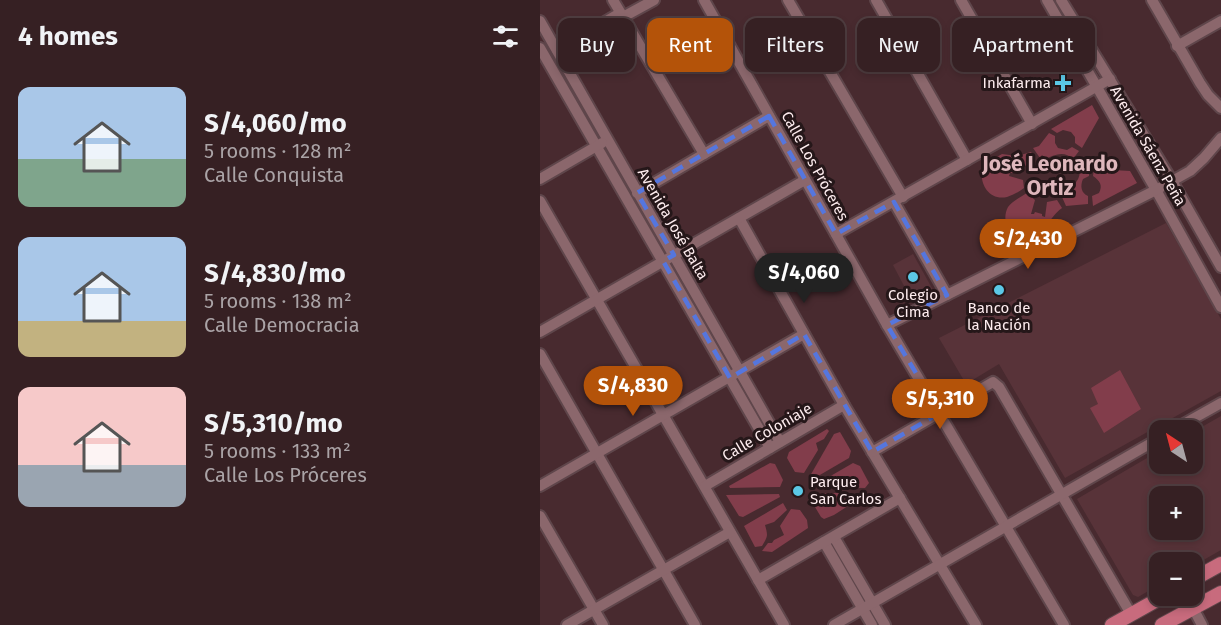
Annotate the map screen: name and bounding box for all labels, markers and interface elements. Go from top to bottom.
chip: Buy [558,18,635,72]
chip: Rent [647,18,733,72]
chip: Filters [745,18,845,72]
chip: New [857,18,940,72]
chip: Apartment [952,18,1095,72]
icon: filters [489,20,522,53]
text: 4 homes [18,21,118,52]
place label: Inkafarma [983,74,1051,92]
marker: Inkafarma [1056,76,1070,90]
street label: Avenida Sáenz Peña [1106,83,1190,209]
text: S/4,060/mo [204,108,347,139]
street label: Calle Los Próceres [778,108,852,224]
icon: home [66,111,138,183]
text: 5 rooms · 128 m² [204,139,352,163]
district label: José Leonardo Ortiz [981,151,1118,201]
text: Calle Conquista [204,163,344,187]
street label: Avenida José Balta [634,165,712,283]
pin: S/2,430 [973,219,1083,270]
text: S/2,430 [994,226,1062,250]
pin: S/4,060 [749,253,859,304]
text: S/4,830/mo [204,258,346,289]
text: S/4,060 [768,260,840,284]
icon: home [66,261,138,333]
marker: Colegio Cima [906,270,920,284]
marker: Banco de la Nación [992,283,1006,297]
place label: Colegio Cima [888,286,938,321]
text: 5 rooms · 138 m² [204,289,352,313]
place label: Banco de la Nación [967,299,1031,334]
text: Calle Democracia [204,313,360,337]
pin: S/4,830 [578,366,688,417]
text: S/4,830 [598,373,668,397]
pin: S/5,310 [885,379,995,430]
text: S/5,310 [906,386,974,410]
street label: Calle Coloniaje [719,399,815,465]
text: S/5,310/mo [204,408,343,439]
icon: home [66,411,138,483]
north arrow [1149,420,1203,474]
map controls [1149,420,1203,606]
text: 5 rooms · 133 m² [204,439,351,463]
text: Calle Los Próceres [204,463,367,487]
place label: Parque San Carlos [810,473,881,508]
marker: Parque San Carlos [791,484,805,498]
button: + [1149,486,1203,540]
button: − [1149,552,1203,606]

